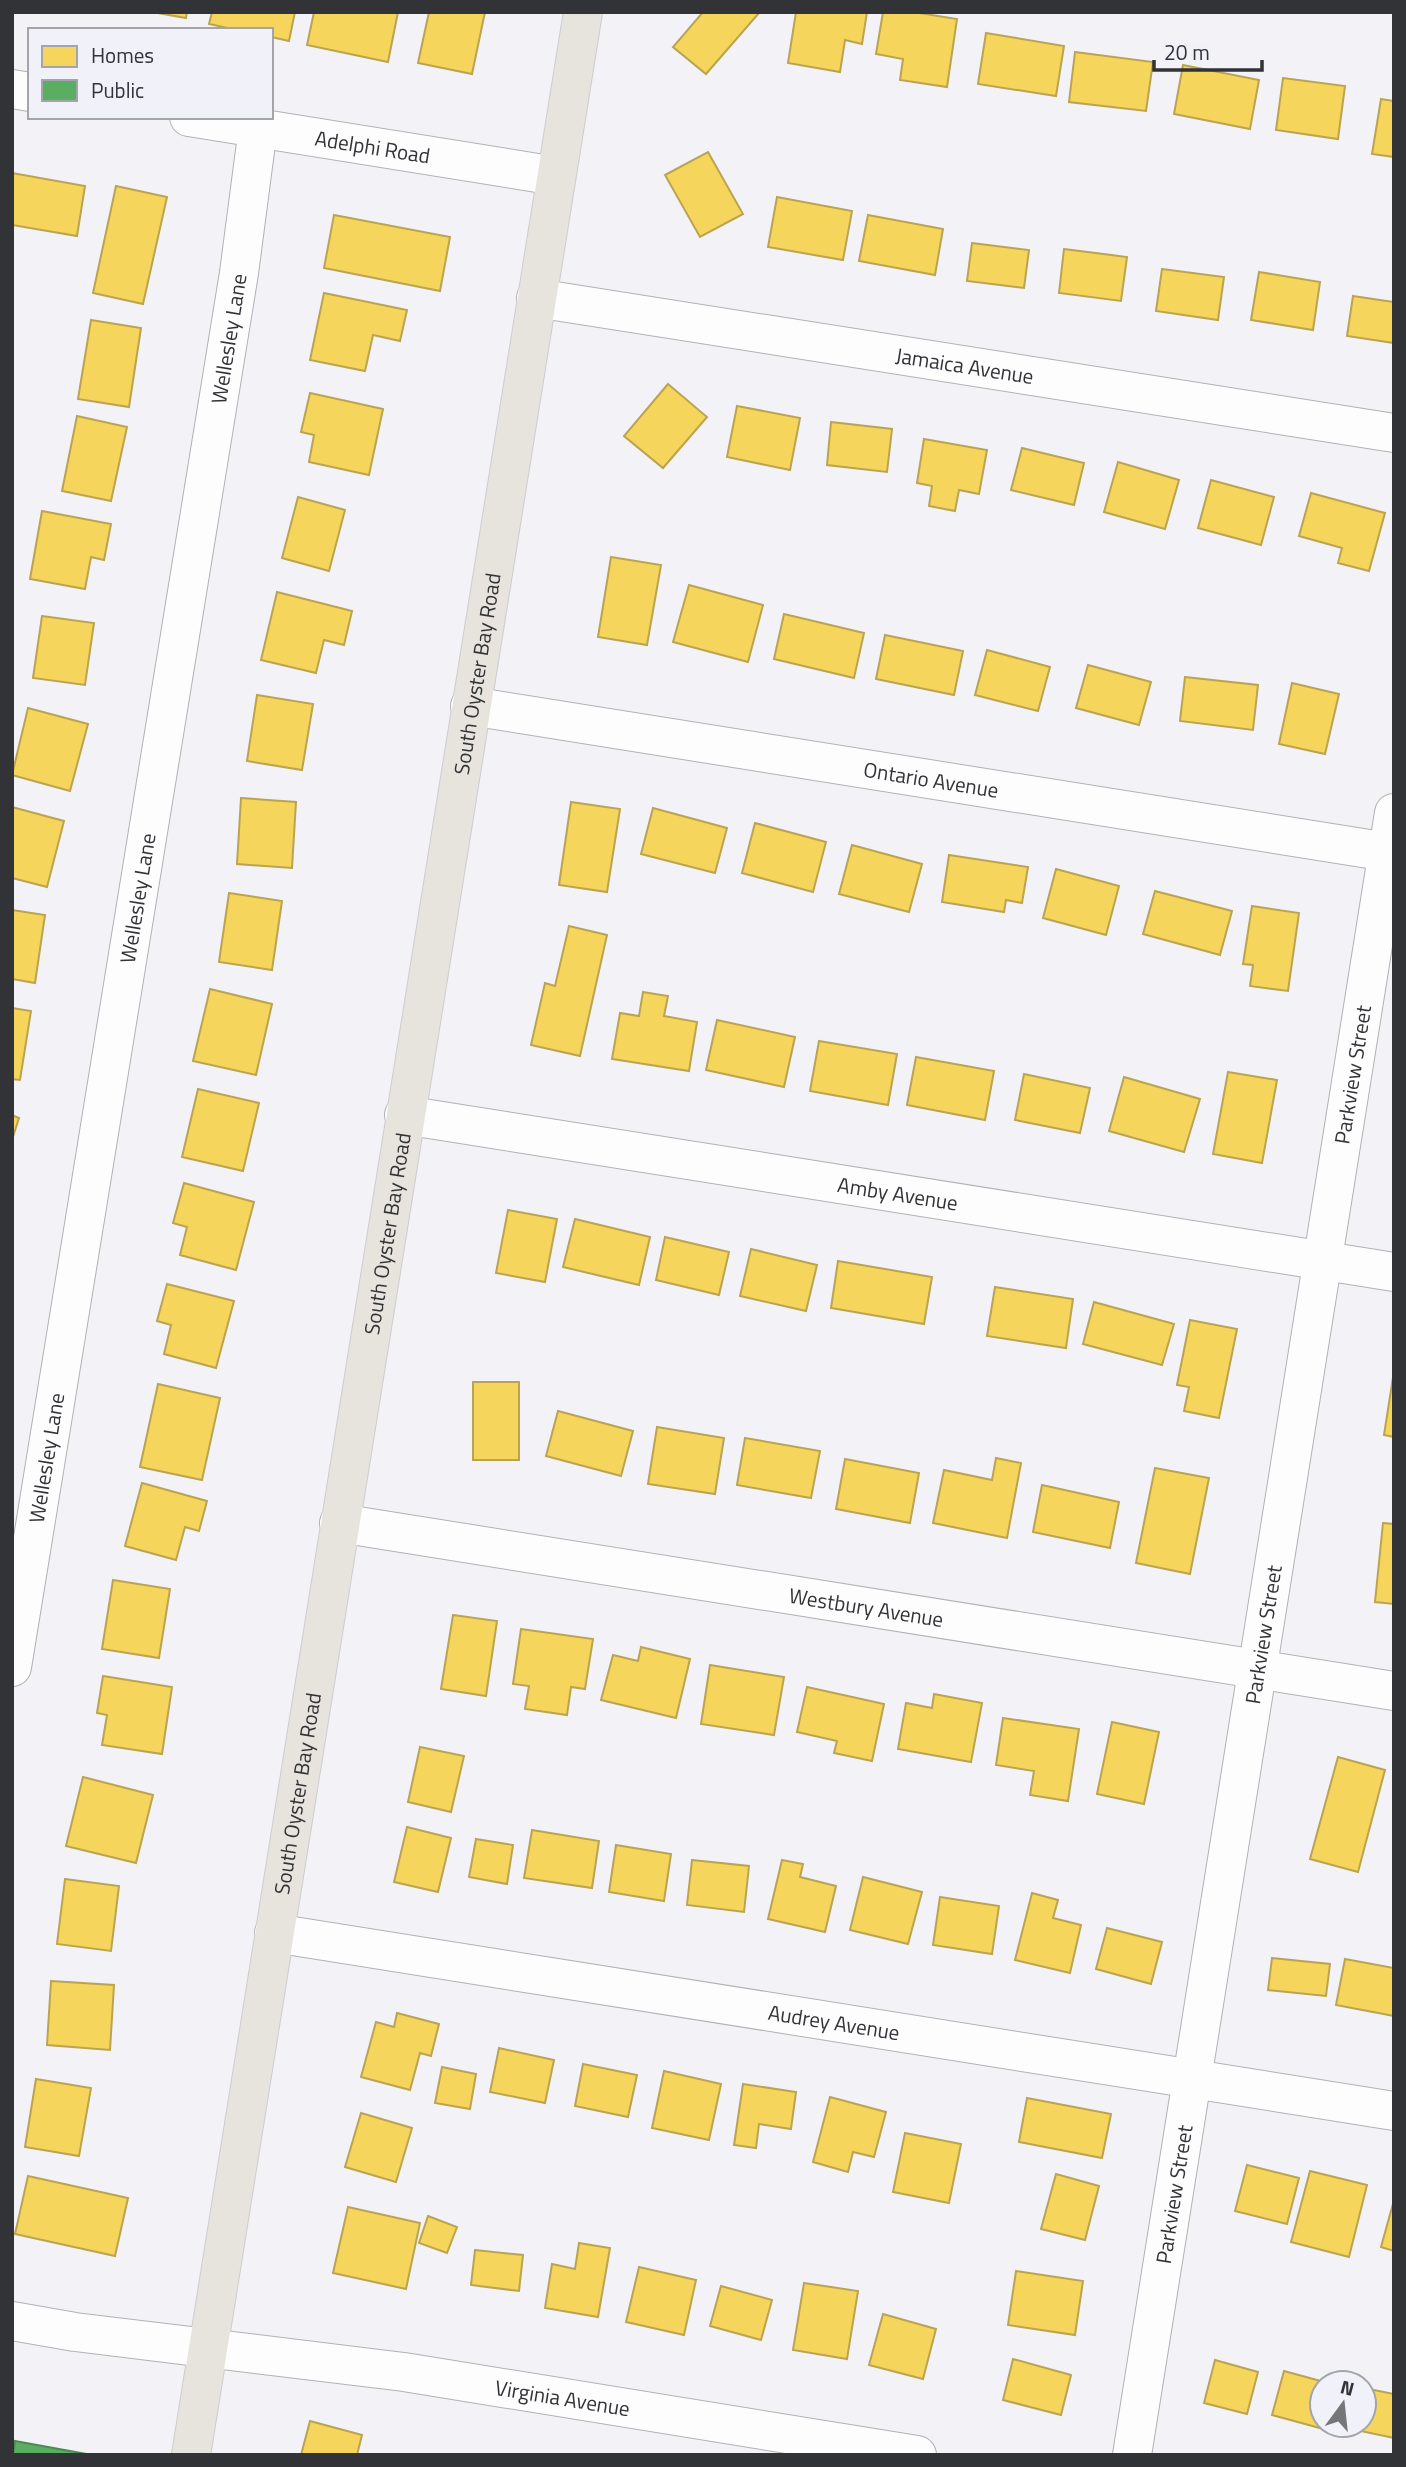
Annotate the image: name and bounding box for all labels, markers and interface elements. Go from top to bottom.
legend [28,28,273,119]
scale bar [1154,28,1262,72]
text: 20 m [1164,36,1210,68]
text: Homes [91,39,154,71]
text: Public [91,74,144,106]
street label: Adelphi Road [313,122,432,172]
street label: Wellesley Lane [202,271,255,406]
street label: Jamaica Avenue [893,339,1036,392]
street label: South Oyster Bay Road [445,570,509,777]
street label: Ontario Avenue [861,753,1001,806]
street label: Wellesley Lane [111,831,164,966]
street label: Parkview Street [1325,1002,1379,1146]
street label: South Oyster Bay Road [355,1130,419,1337]
street label: Amby Avenue [835,1168,960,1219]
street label: Wellesley Lane [20,1390,72,1525]
street label: Parkview Street [1236,1562,1290,1706]
street label: Westbury Avenue [787,1579,946,1635]
street label: South Oyster Bay Road [265,1690,329,1897]
street label: Audrey Avenue [766,1996,902,2048]
street label: Parkview Street [1147,2122,1201,2266]
north arrow [1308,2369,1378,2439]
street label: Virginia Avenue [493,2371,632,2424]
text: N [1337,2371,1358,2403]

